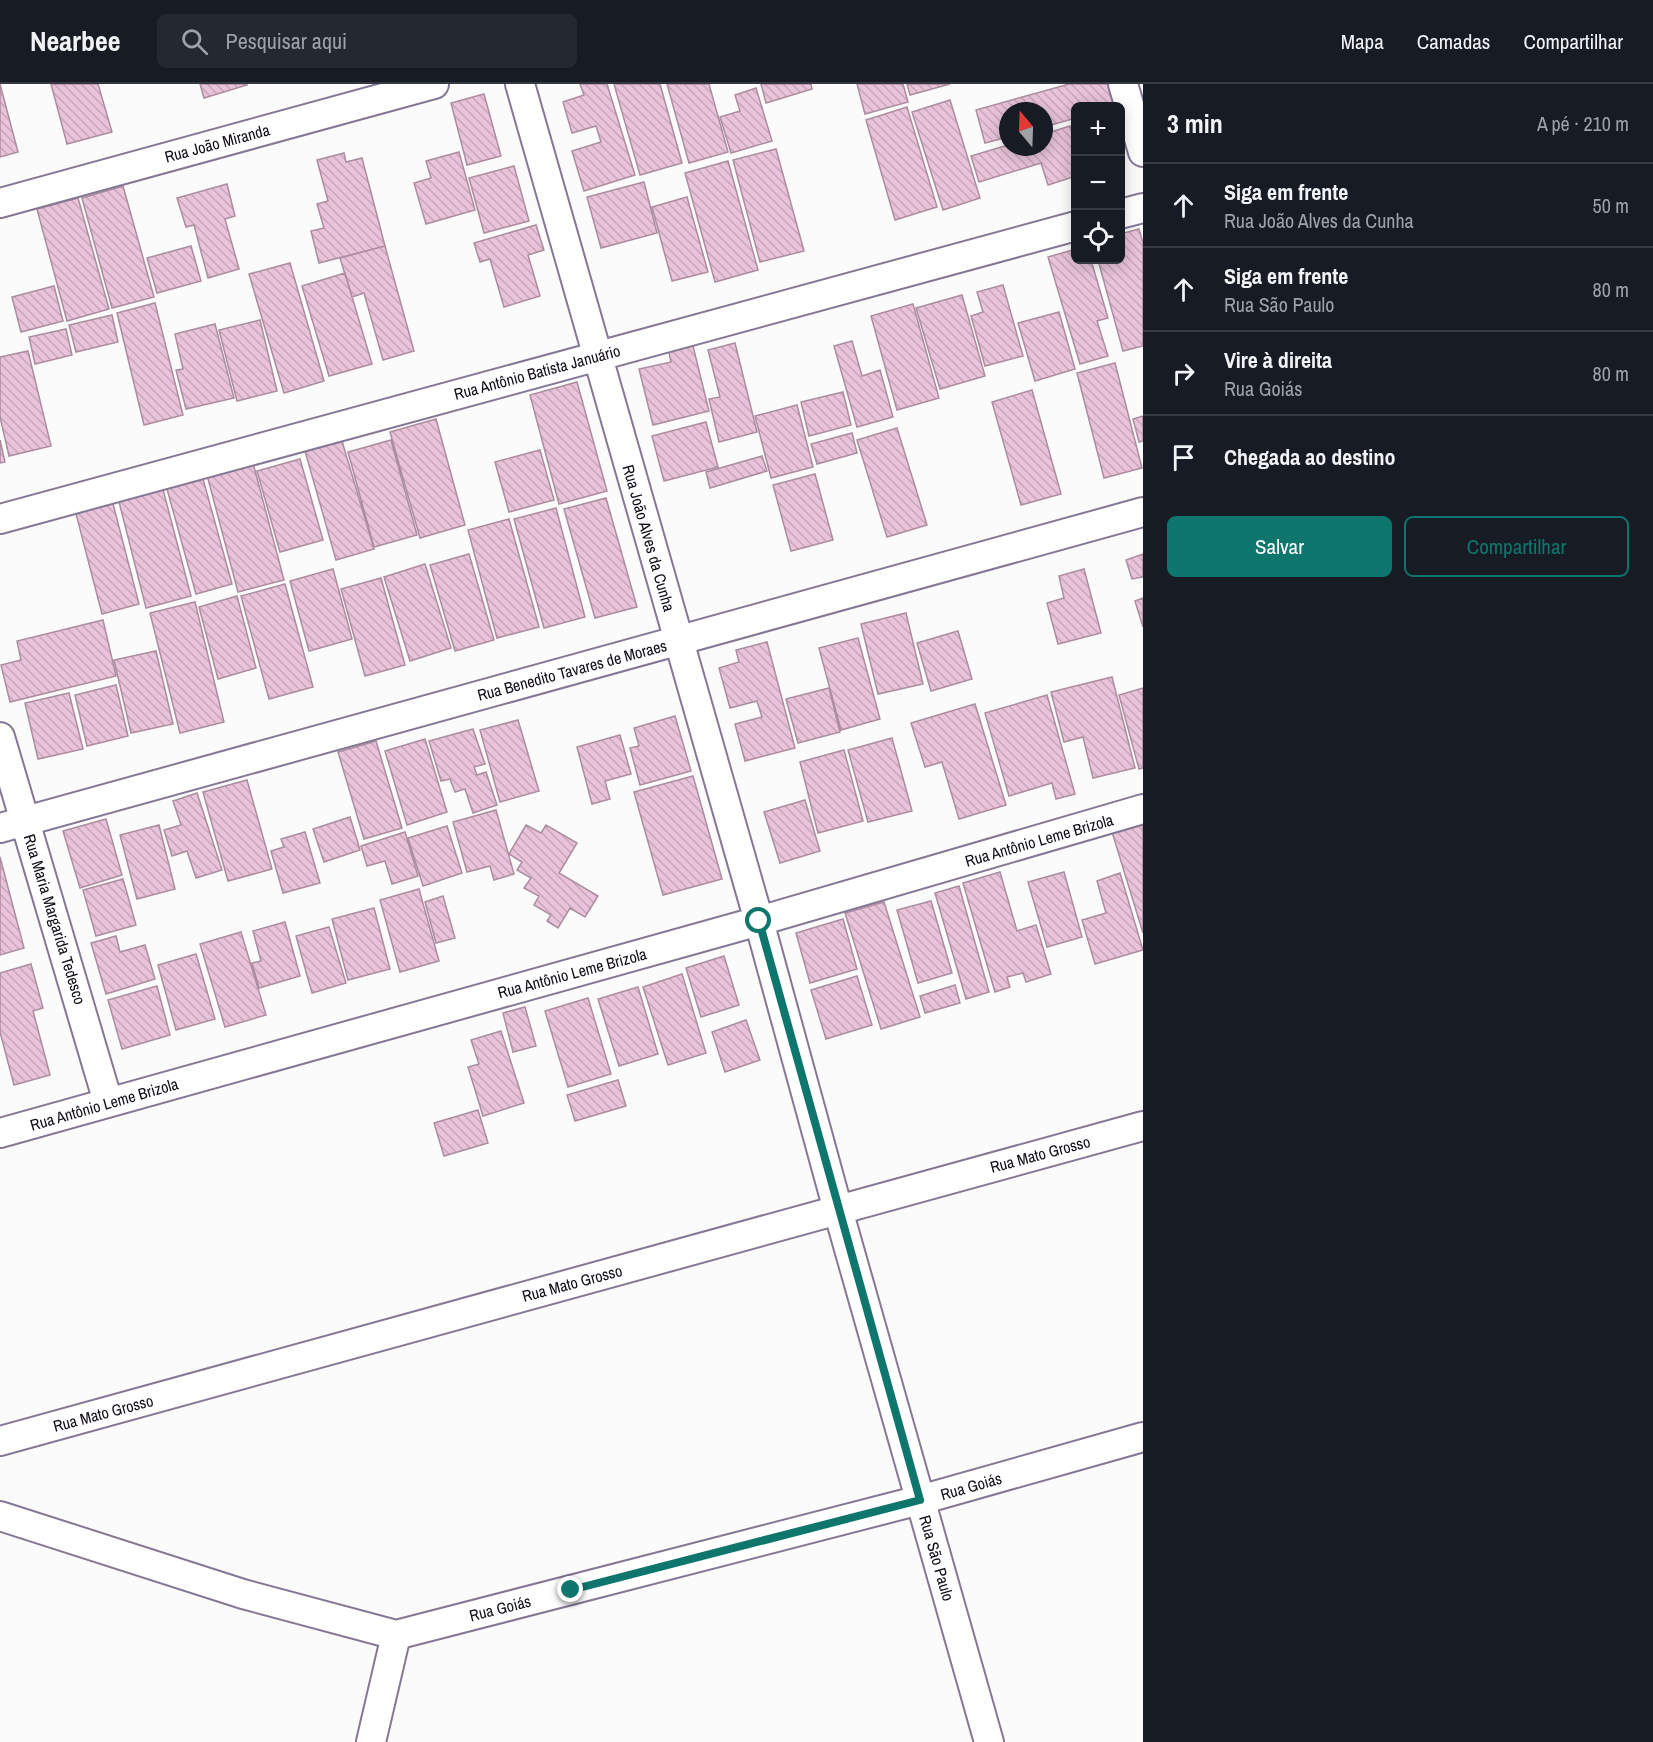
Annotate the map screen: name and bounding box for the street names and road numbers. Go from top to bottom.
street label: Rua João Miranda [162,118,273,168]
street label: Rua Antônio Batista Januário [451,339,623,405]
street label: Rua João Alves da Cunha [618,462,681,615]
street label: Rua Benedito Tavares de Moraes [475,634,669,706]
street label: Rua Antônio Leme Brizola [962,808,1116,872]
street label: Rua Maria Margarida Tedesco [19,831,91,1007]
street label: Rua Antônio Leme Brizola [495,942,649,1003]
street label: Rua Antônio Leme Brizola [27,1072,181,1136]
street label: Rua Mato Grosso [987,1130,1093,1178]
street label: Rua Mato Grosso [519,1259,625,1307]
street label: Rua Mato Grosso [50,1389,156,1437]
street label: Rua Goiás [938,1467,1004,1505]
street label: Rua São Paulo [914,1513,960,1603]
street label: Rua Goiás [467,1590,533,1626]

